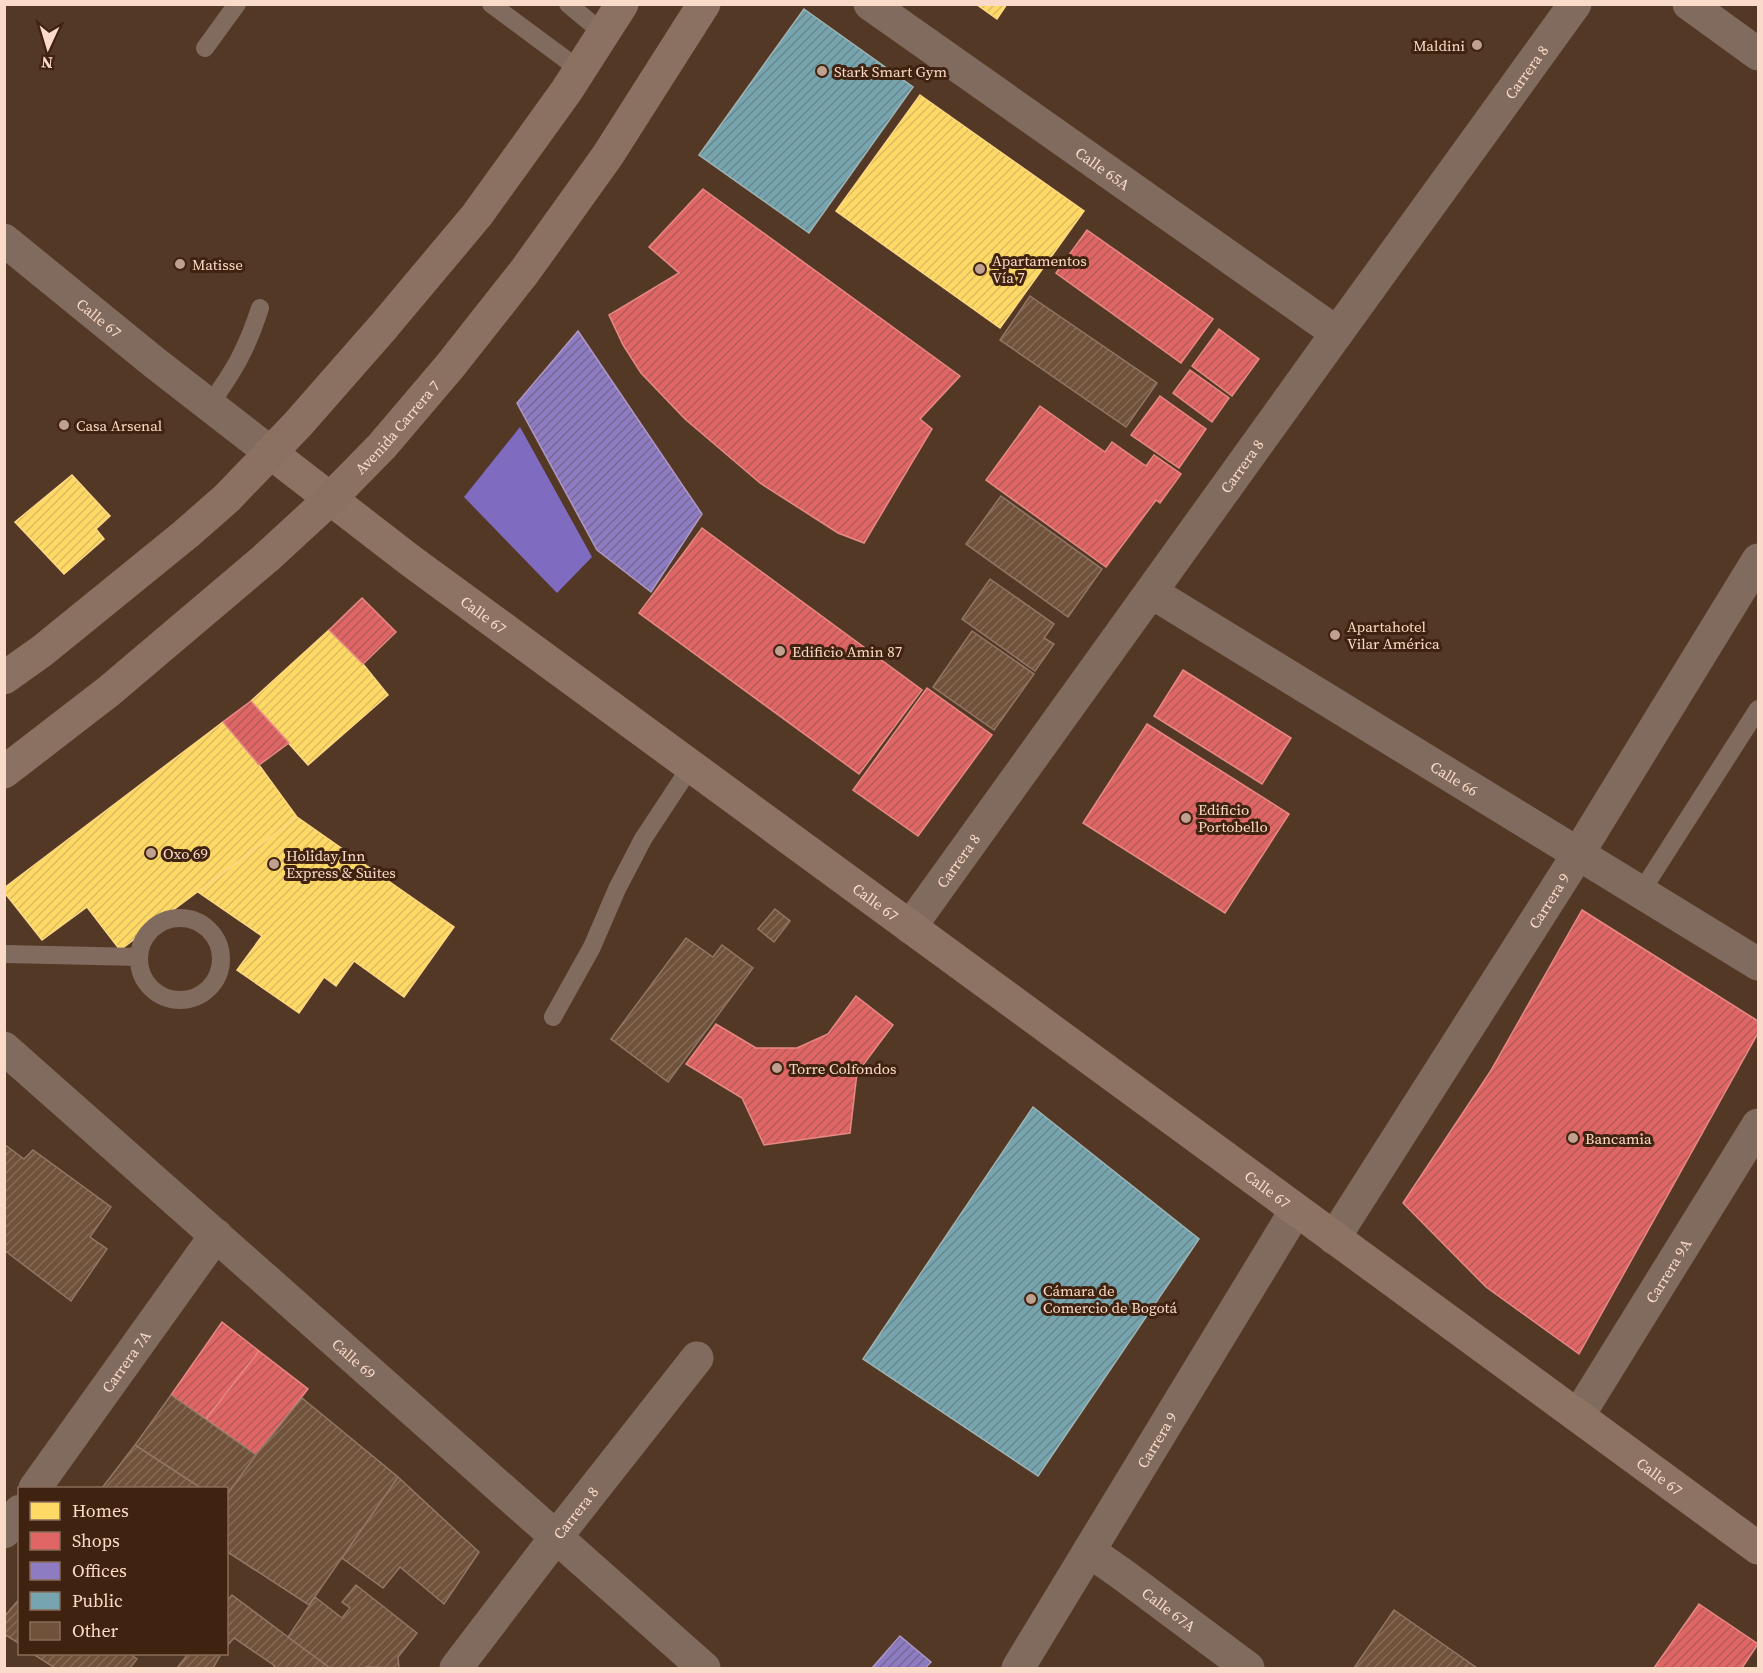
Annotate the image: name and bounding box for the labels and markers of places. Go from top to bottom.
place label: Maldini [1413,35,1465,56]
marker: Maldini [1470,38,1484,52]
place label: Stark Smart Gym [834,61,948,82]
marker: Stark Smart Gym [815,64,829,78]
place label: Apartamentos Vía 7 [992,250,1087,288]
place label: Matisse [192,254,243,275]
marker: Matisse [173,257,187,271]
marker: Apartamentos Vía 7 [973,262,987,276]
place label: Casa Arsenal [76,415,163,436]
marker: Casa Arsenal [57,418,71,432]
place label: Apartahotel Vilar América [1347,616,1440,654]
marker: Apartahotel Vilar América [1328,628,1342,642]
place label: Edificio Amin 87 [792,641,902,662]
marker: Edificio Amin 87 [773,644,787,658]
place label: Edificio Portobello [1198,799,1268,837]
marker: Edificio Portobello [1179,811,1193,825]
place label: Oxo 69 [163,843,208,864]
place label: Holiday Inn Express & Suites [286,845,396,883]
marker: Oxo 69 [144,846,158,860]
marker: Holiday Inn Express & Suites [267,857,281,871]
place label: Torre Colfondos [789,1058,897,1079]
marker: Torre Colfondos [770,1061,784,1075]
place label: Bancamia [1585,1128,1652,1149]
marker: Bancamia [1566,1131,1580,1145]
place label: Cámara de Comercio de Bogotá [1043,1280,1177,1318]
marker: Cámara de Comercio de Bogotá [1024,1292,1038,1306]

